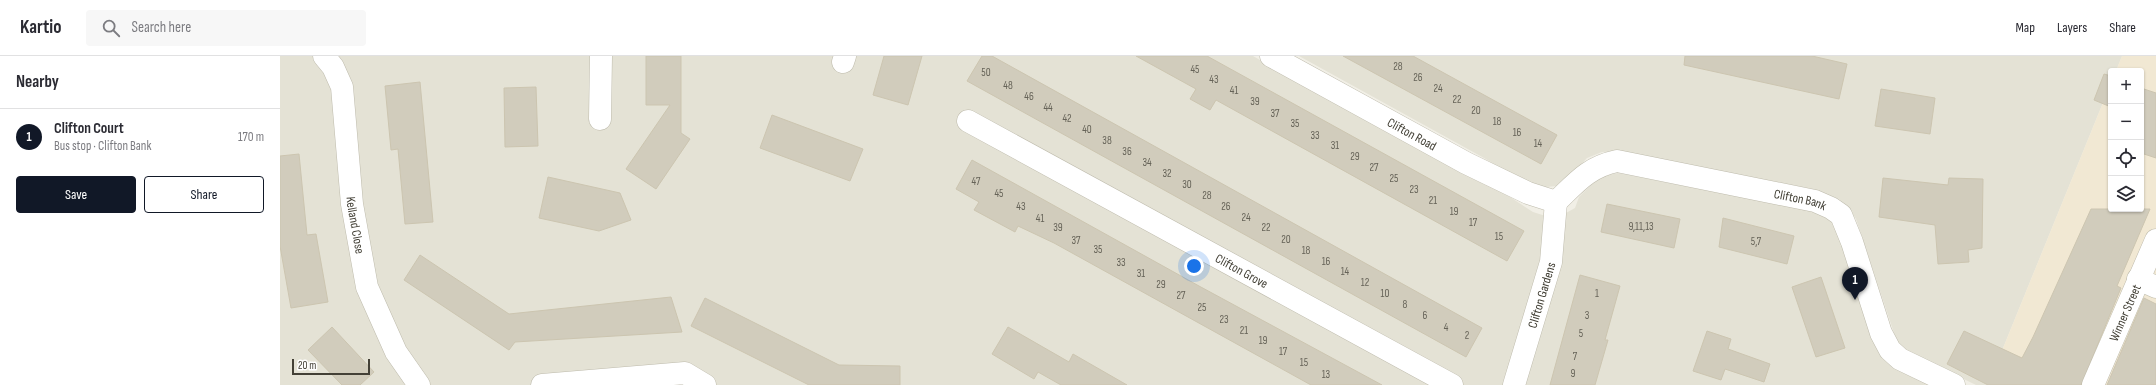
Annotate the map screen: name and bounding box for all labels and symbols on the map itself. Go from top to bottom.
house number: 28 [1393,60,1403,73]
house number: 45 [1190,63,1200,76]
house number: 50 [981,66,991,79]
house number: 26 [1413,71,1423,84]
house number: 43 [1209,73,1219,86]
house number: 48 [1003,79,1013,92]
house number: 24 [1433,82,1443,95]
house number: 41 [1230,84,1238,97]
house number: 46 [1024,90,1034,103]
house number: 22 [1452,93,1462,106]
house number: 39 [1250,95,1260,108]
house number: 44 [1043,101,1053,114]
house number: 20 [1471,104,1481,117]
house number: 37 [1270,107,1280,120]
house number: 42 [1062,112,1072,125]
street label: Clifton Road [1384,114,1439,154]
house number: 18 [1493,115,1502,128]
house number: 35 [1290,117,1300,130]
house number: 40 [1082,123,1092,136]
house number: 16 [1513,126,1522,139]
house number: 33 [1310,129,1320,142]
house number: 38 [1102,134,1112,147]
house number: 14 [1534,137,1543,150]
house number: 31 [1331,139,1339,152]
house number: 36 [1122,145,1132,158]
house number: 29 [1350,150,1360,163]
house number: 34 [1142,156,1152,169]
house number: 27 [1370,161,1379,174]
house number: 32 [1162,167,1172,180]
house number: 25 [1390,172,1398,185]
house number: 47 [972,175,981,188]
house number: 30 [1182,178,1192,191]
house number: 23 [1409,183,1419,196]
street label: Clifton Bank [1772,186,1829,214]
house number: 45 [994,187,1004,200]
house number: 28 [1202,189,1212,202]
house number: 21 [1429,194,1437,207]
street label: Kelland Close [342,196,368,255]
house number: 43 [1016,200,1026,213]
house number: 26 [1221,200,1231,213]
house number: 19 [1450,205,1458,218]
house number: 24 [1241,211,1251,224]
house number: 41 [1036,212,1044,225]
house number: 17 [1469,216,1478,229]
house number: 9,11,13 [1628,220,1654,233]
house number: 39 [1053,221,1063,234]
house number: 22 [1261,221,1271,234]
house number: 15 [1495,230,1503,243]
house number: 20 [1281,233,1291,246]
house number: 37 [1071,234,1081,247]
house number: 5,7 [1751,235,1762,248]
house number: 35 [1093,243,1103,256]
house number: 18 [1302,244,1311,257]
street label: Clifton Grove [1212,250,1271,292]
house number: 16 [1322,255,1331,268]
house number: 33 [1116,256,1126,269]
your location [1184,256,1204,276]
street label: Clifton Gardens [1525,260,1560,330]
house number: 14 [1341,265,1350,278]
house number: 31 [1137,267,1145,280]
pin: 1 [1842,267,1868,300]
house number: 12 [1361,276,1370,289]
house number: 29 [1156,278,1166,291]
street label: Winner Street [2106,282,2145,344]
house number: 10 [1381,287,1389,300]
house number: 1 [1595,287,1599,300]
house number: 27 [1177,289,1186,302]
house number: 8 [1403,298,1408,311]
house number: 25 [1198,301,1206,314]
house number: 6 [1423,309,1428,322]
house number: 3 [1585,309,1590,322]
house number: 23 [1219,313,1229,326]
house number: 4 [1444,321,1449,334]
house number: 21 [1240,324,1248,337]
house number: 5 [1579,327,1583,340]
house number: 2 [1465,329,1470,342]
house number: 19 [1259,334,1267,347]
house number: 17 [1279,345,1288,358]
house number: 7 [1573,350,1578,363]
house number: 15 [1300,356,1308,369]
scale bar [292,357,370,376]
house number: 9 [1571,367,1576,380]
house number: 13 [1322,368,1331,381]

